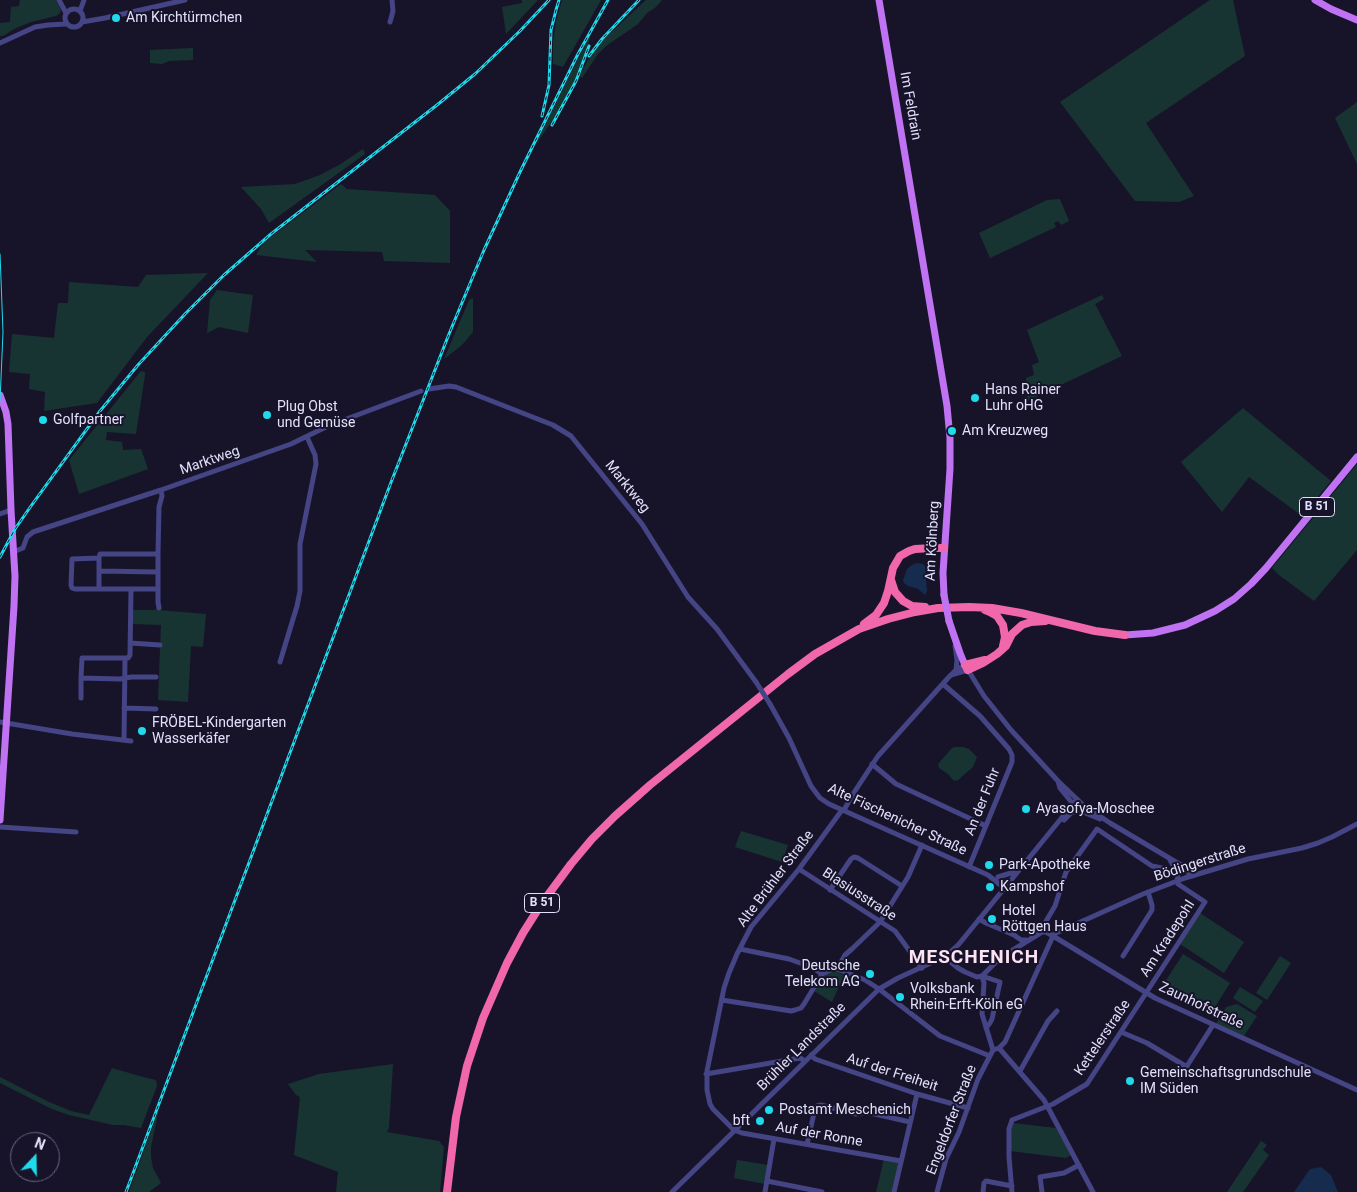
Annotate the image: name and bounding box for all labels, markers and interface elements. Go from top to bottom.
place label: Am Kirchtürmchen [126,10,242,26]
marker: Am Kirchtürmchen [110,12,122,24]
street label: Im Feldrain [896,71,924,141]
place label: Hans Rainer Luhr oHG [985,382,1061,414]
marker: Hans Rainer Luhr oHG [969,392,981,404]
place label: Plug Obst und Gemüse [277,399,355,432]
marker: Plug Obst und Gemüse [261,409,273,421]
place label: Golfpartner [53,412,124,428]
marker: Golfpartner [37,414,49,426]
place label: Am Kreuzweg [962,423,1048,439]
marker: Am Kreuzweg [946,425,958,437]
street label: Marktweg [178,443,242,479]
street label: Marktweg [601,458,653,516]
road number: B 51 [1300,498,1334,516]
street label: Am Kölnberg [923,500,943,582]
place label: FRÖBEL-Kindergarten Wasserkäfer [152,715,286,748]
marker: FRÖBEL-Kindergarten Wasserkäfer [136,725,148,737]
street label: An der Fuhr [962,766,1004,838]
street label: Alte Fischenicher Straße [825,780,969,860]
place label: Ayasofya-Moschee [1036,801,1154,817]
marker: Ayasofya-Moschee [1020,803,1032,815]
street label: Alte Brühler Straße [734,827,818,931]
street label: Bödingerstraße [1152,840,1248,886]
place label: Park-Apotheke [999,857,1090,873]
marker: Park-Apotheke [983,859,995,871]
street label: Blasiusstraße [819,865,899,925]
place label: Kampshof [1000,879,1064,895]
marker: Kampshof [984,881,996,893]
road number: B 51 [524,894,560,912]
street label: Am Kradepohl [1137,898,1199,980]
place label: Hotel Röttgen Haus [1002,903,1087,936]
marker: Hotel Röttgen Haus [986,913,998,925]
district label: MESCHENICH [908,947,1040,969]
place label: Deutsche Telekom AG [785,958,860,990]
marker: Deutsche Telekom AG [864,968,876,980]
street label: Zaunhofstraße [1156,979,1246,1033]
place label: Volksbank Rhein-Erft-Köln eG [910,981,1023,1014]
marker: Volksbank Rhein-Erft-Köln eG [894,991,906,1003]
street label: Kettelerstraße [1071,997,1135,1079]
street label: Brühler Landstraße [754,999,850,1095]
street label: Auf der Freiheit [844,1050,940,1096]
street label: Engeldorfer Straße [923,1063,981,1177]
place label: Gemeinschaftsgrundschule IM Süden [1140,1065,1311,1098]
marker: Gemeinschaftsgrundschule IM Süden [1124,1075,1136,1087]
place label: Postamt Meschenich [779,1102,911,1118]
marker: Postamt Meschenich [763,1104,775,1116]
place label: bft [733,1113,750,1129]
marker: bft [754,1115,766,1127]
street label: Auf der Ronne [774,1119,864,1151]
north arrow [10,1132,60,1182]
text: N [33,1135,47,1153]

